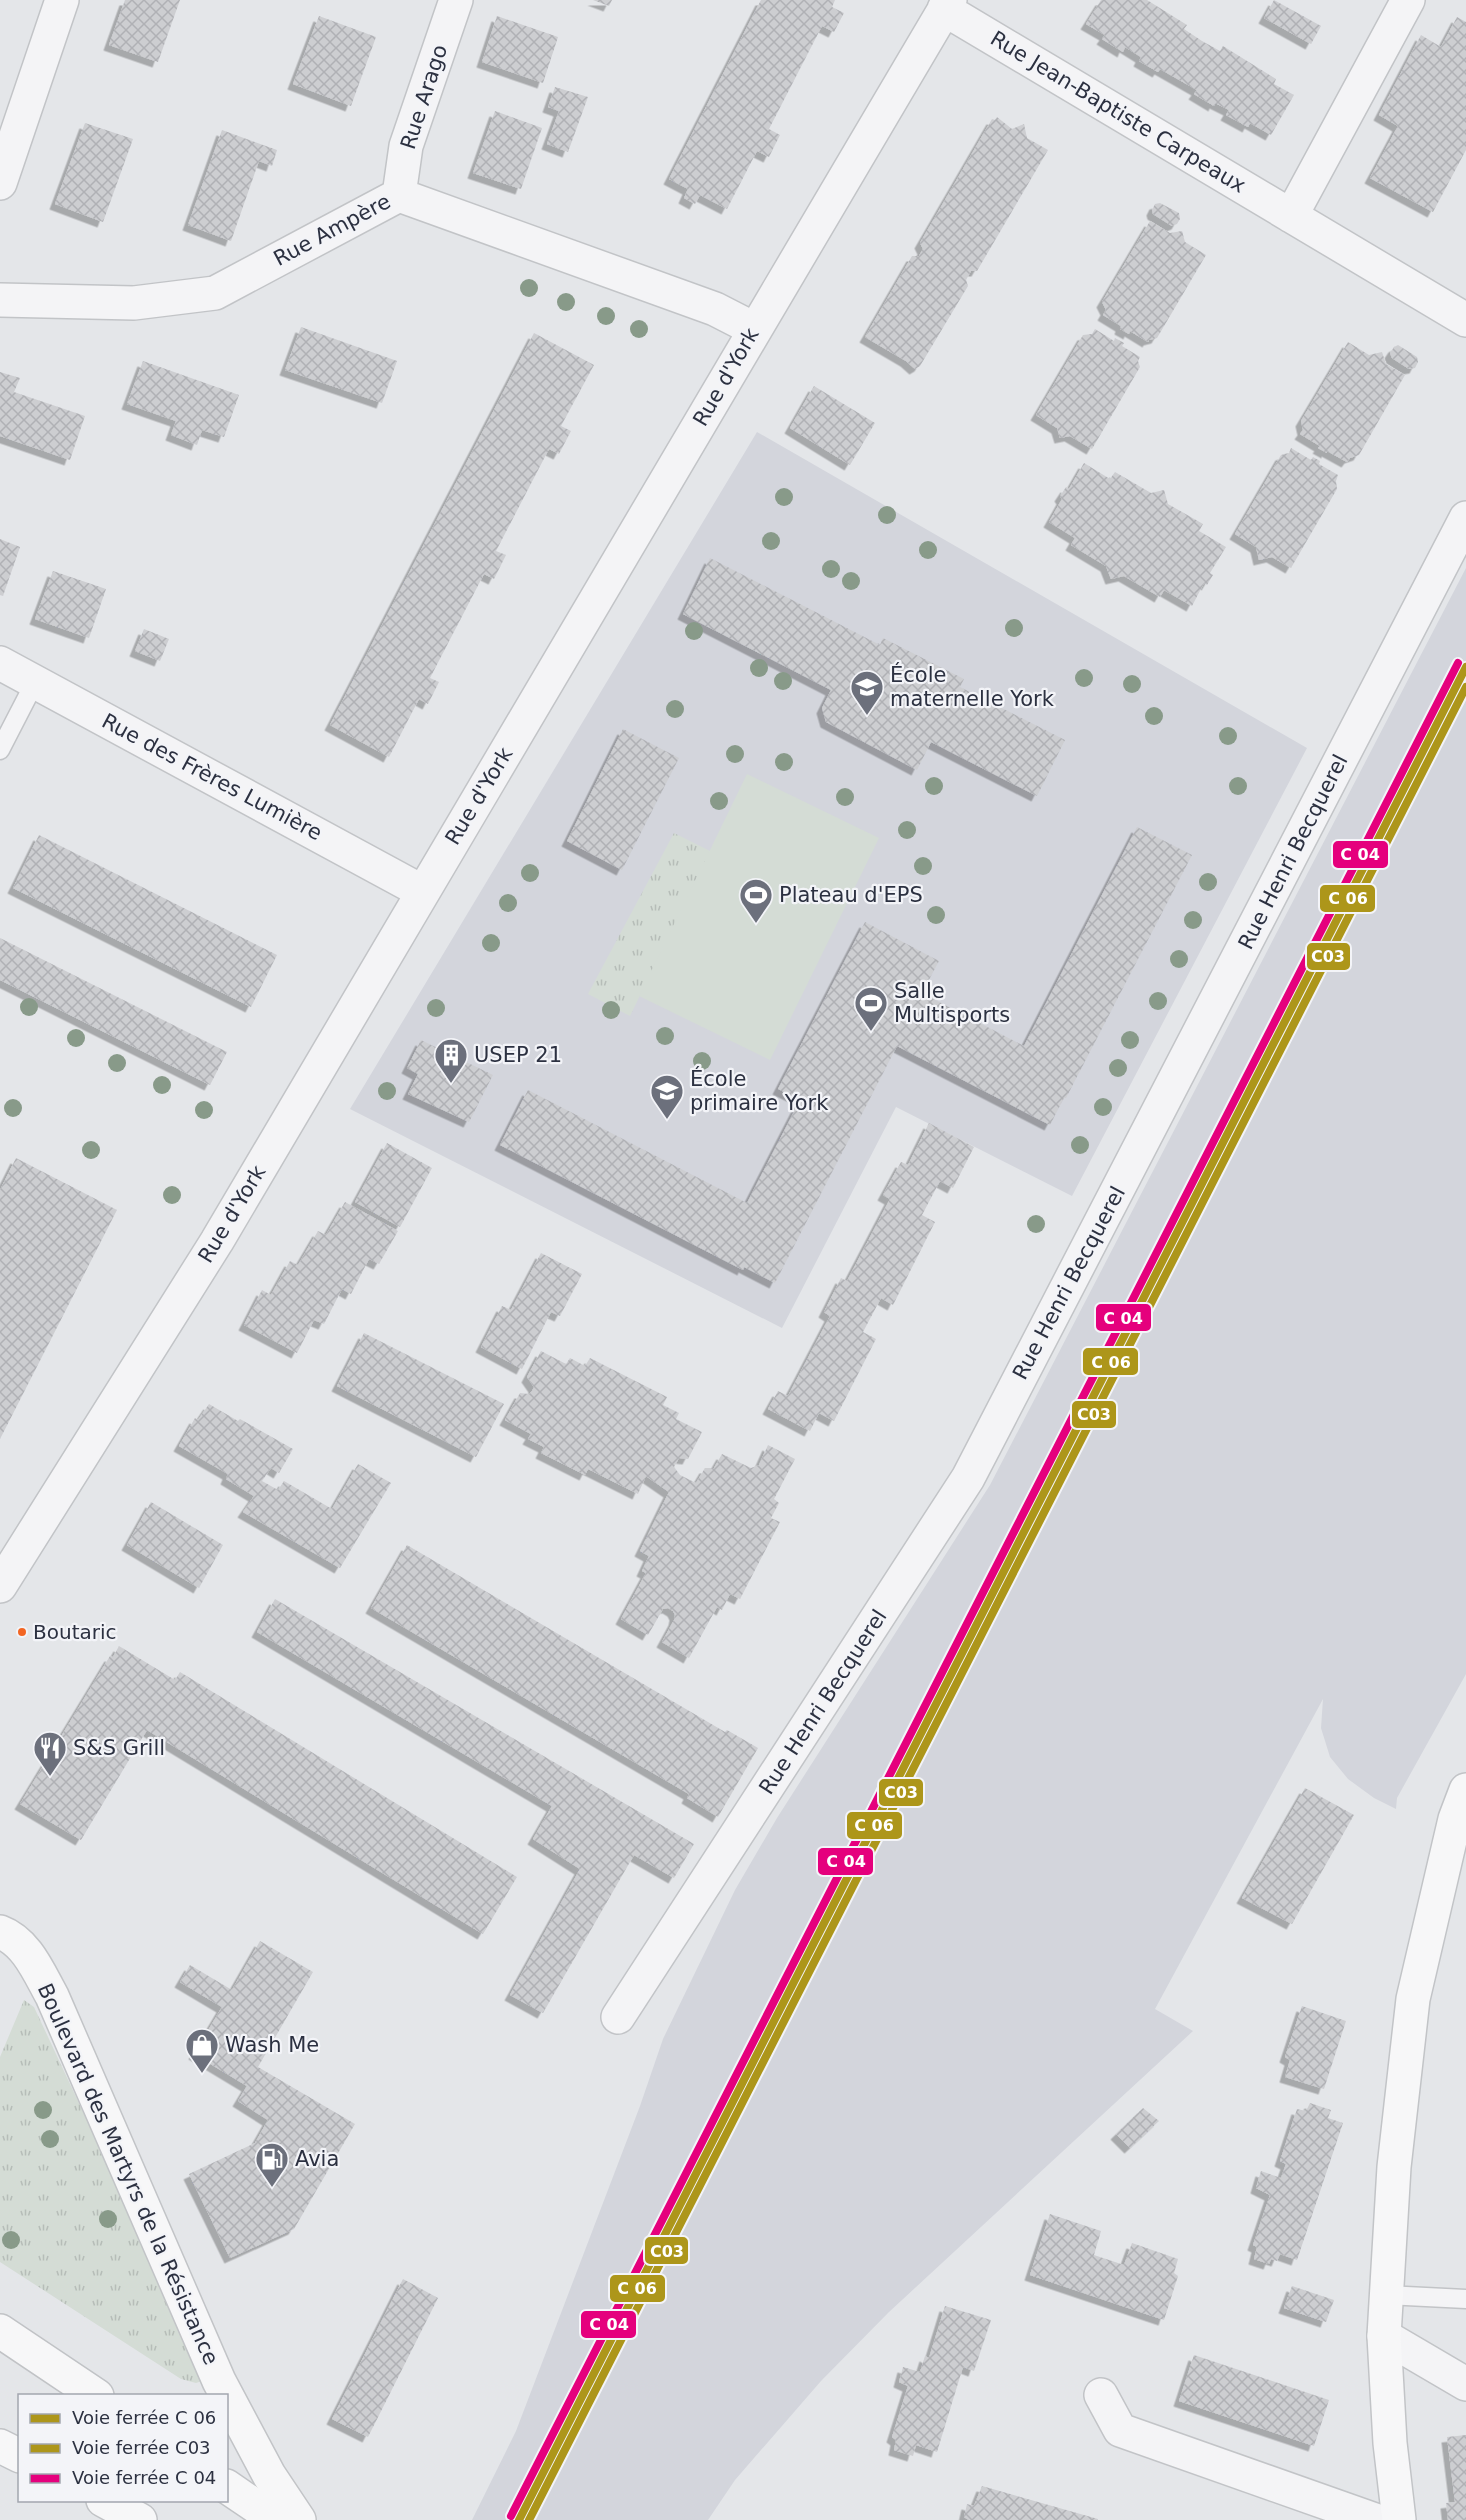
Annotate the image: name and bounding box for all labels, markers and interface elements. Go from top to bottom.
street label: Rue Jean-Baptiste Carpeaux [986,26,1250,198]
street label: Rue Arago [396,42,452,152]
street label: Rue Ampère [270,189,394,271]
street label: Rue d'York [688,323,764,430]
place label: École maternelle York [890,662,1055,711]
school or university icon: École maternelle York [849,669,885,716]
street label: Rue des Frères Lumière [98,709,326,845]
street label: Rue d'York [441,742,518,849]
street label: Rue Henri Becquerel [1233,751,1353,953]
line badge: C 04 [1332,840,1389,869]
text: C 04 [1340,845,1380,864]
sports icon: Plateau d'EPS [738,877,774,924]
place label: Plateau d'EPS [779,883,923,907]
line badge: C 06 [1319,884,1376,913]
text: C 06 [1328,889,1368,908]
line badge: C03 [1306,942,1351,971]
text: C03 [1311,947,1345,966]
place label: Salle Multisports [894,979,1010,1027]
sports icon: Salle Multisports [853,985,889,1032]
building icon: USEP 21 [433,1037,469,1084]
place label: USEP 21 [474,1043,562,1067]
place label: École primaire York [690,1066,829,1115]
school or university icon: École primaire York [649,1073,685,1120]
street label: Rue d'York [194,1160,271,1267]
street label: Rue Henri Becquerel [1008,1182,1130,1384]
line badge: C 04 [1095,1303,1152,1332]
text: C 04 [1103,1309,1143,1328]
line badge: C 06 [1082,1347,1139,1376]
text: C 06 [1091,1353,1131,1372]
line badge: C03 [1071,1400,1117,1429]
text: C03 [1077,1405,1111,1424]
street label: Rue Henri Becquerel [754,1605,892,1799]
place label: Boutaric [33,1620,117,1644]
marker: Boutaric [16,1626,28,1638]
restaurant icon: S&S Grill [32,1730,68,1777]
place label: S&S Grill [73,1736,165,1760]
line badge: C03 [878,1778,924,1807]
text: C03 [884,1783,918,1802]
line badge: C 06 [846,1811,903,1840]
text: C 06 [854,1816,894,1835]
line badge: C 04 [817,1847,874,1876]
text: C 04 [826,1852,866,1871]
street label: Boulevard des Martyrs de la Résistance [33,1980,223,2368]
shop icon: Wash Me [184,2027,220,2074]
place label: Wash Me [225,2033,319,2057]
fuel station icon: Avia [254,2141,290,2188]
place label: Avia [295,2147,339,2171]
line badge: C03 [644,2236,689,2265]
text: C03 [650,2242,684,2261]
line badge: C 06 [609,2274,666,2303]
text: C 06 [617,2279,657,2298]
line badge: C 04 [580,2310,637,2339]
text: C 04 [589,2315,629,2334]
legend [18,2394,228,2502]
text: Voie ferrée C 06 [72,2407,216,2428]
text: Voie ferrée C03 [72,2437,211,2458]
text: Voie ferrée C 04 [72,2467,216,2488]

